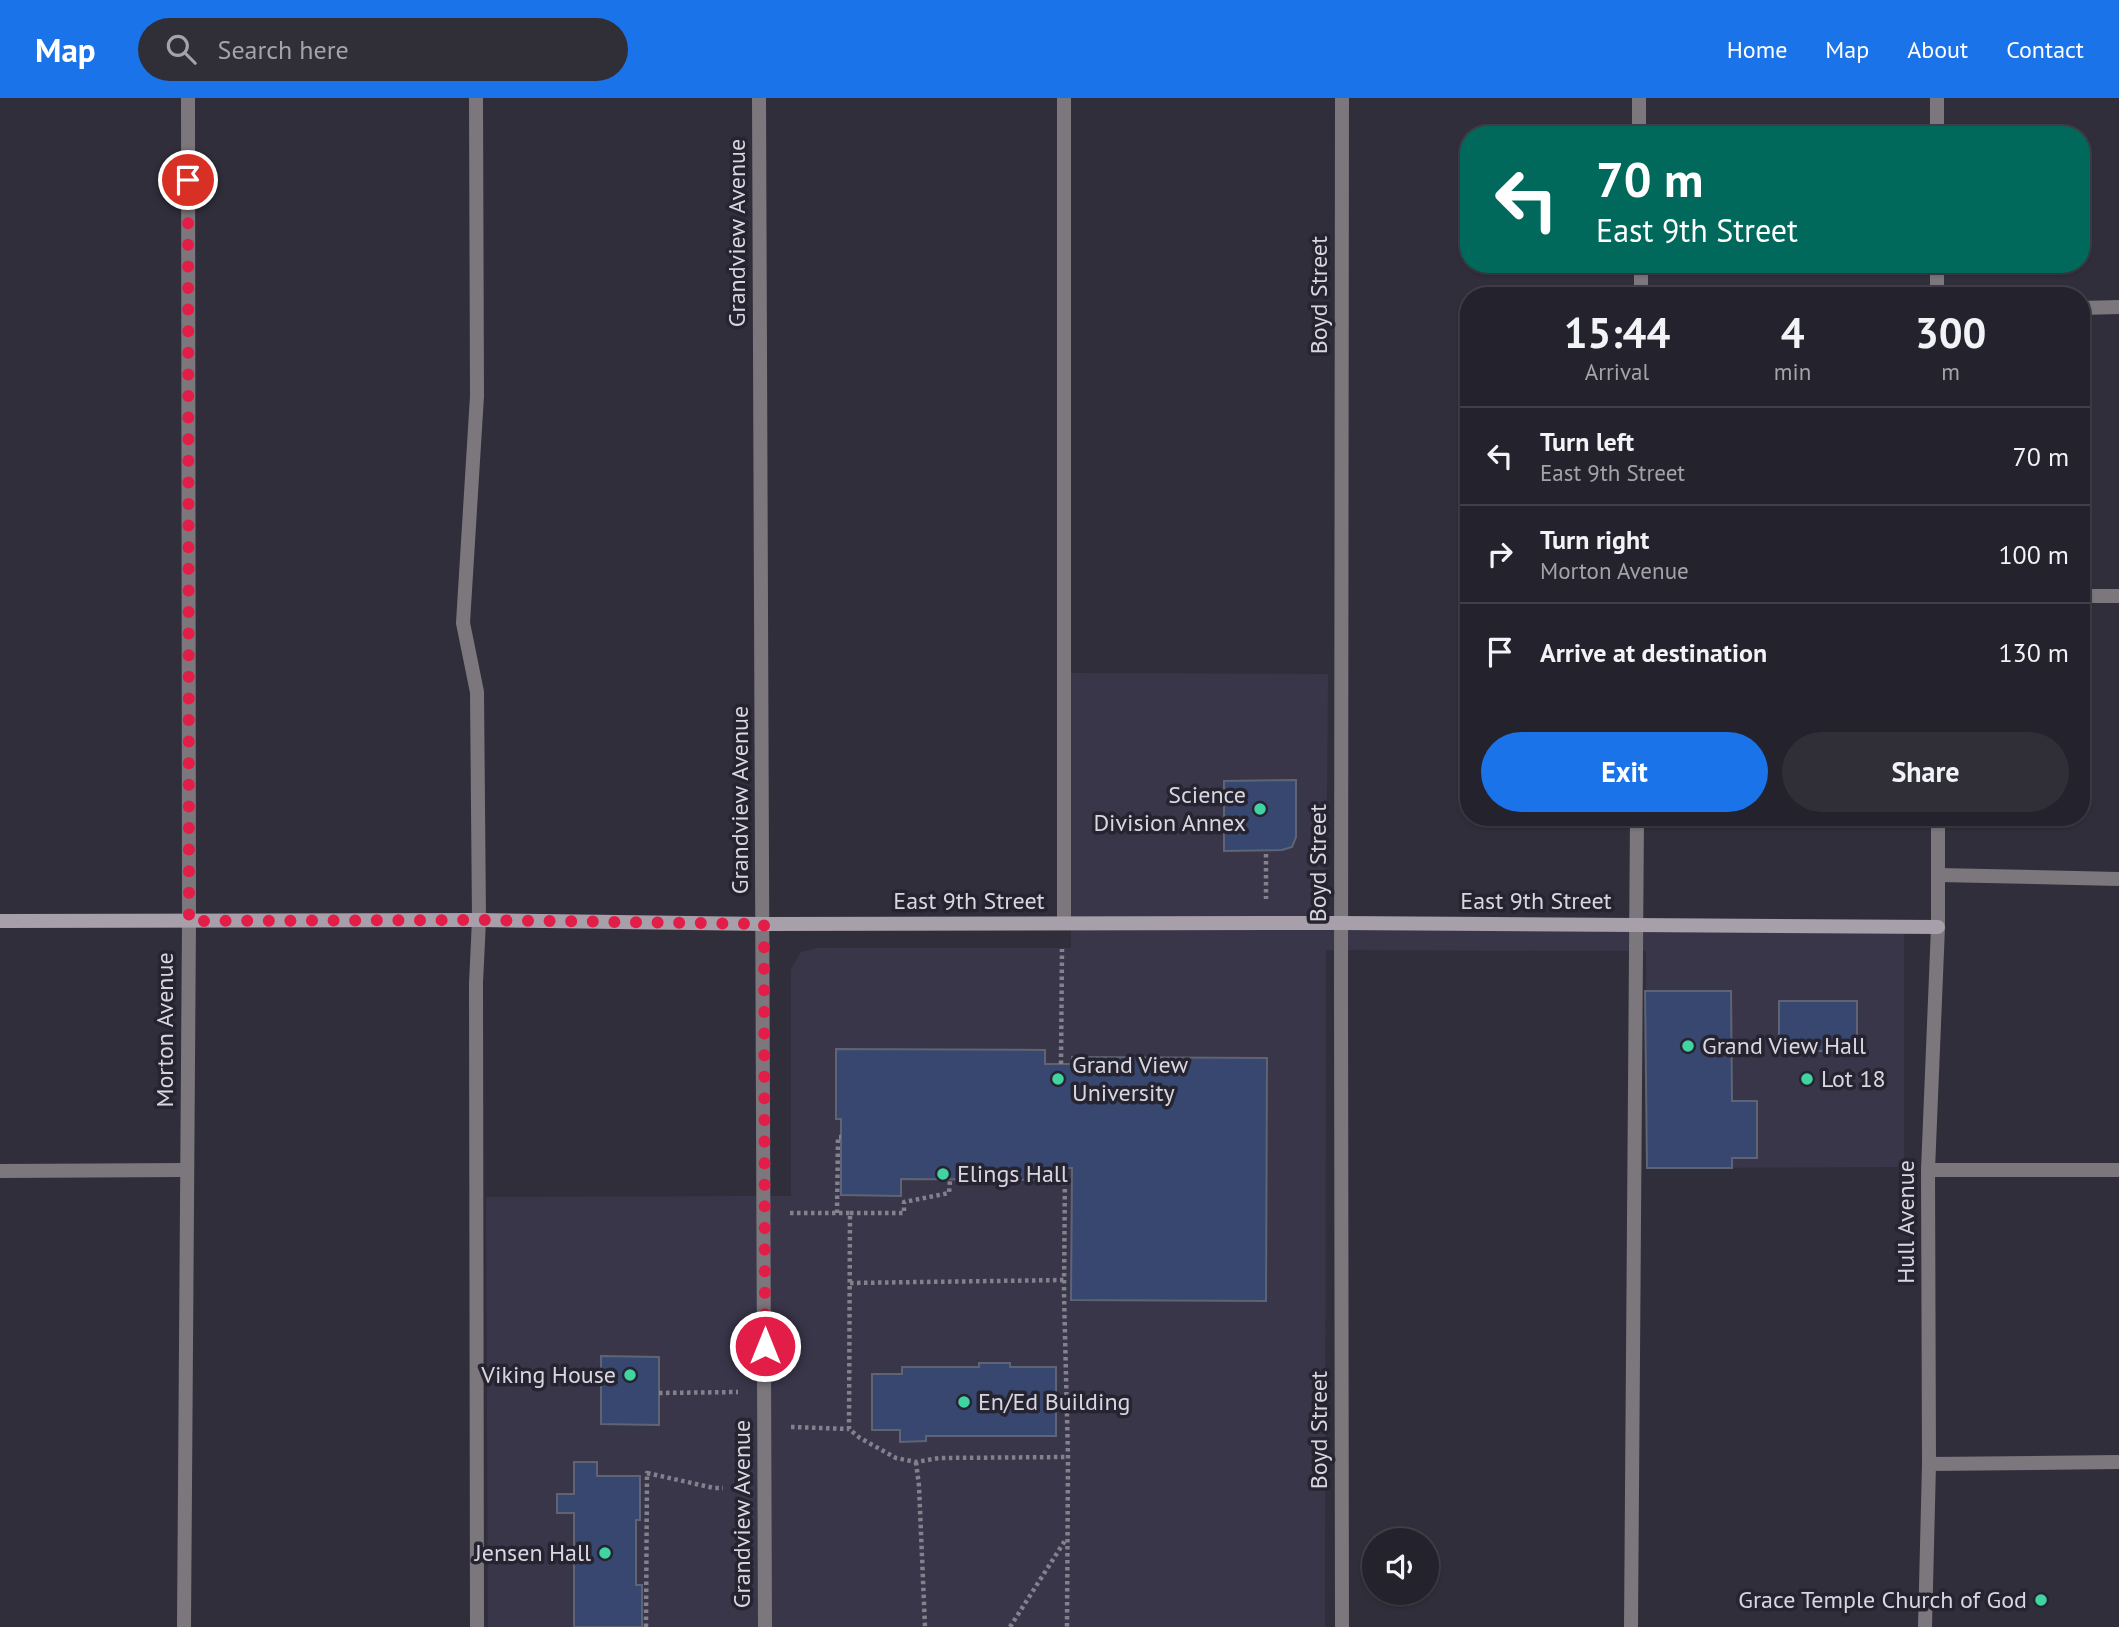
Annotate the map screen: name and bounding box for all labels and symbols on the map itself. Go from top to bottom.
street label: Grandview Avenue [721,139,752,327]
pin [158,150,218,210]
street label: Boyd Street [1303,236,1334,354]
street label: Grandview Avenue [724,706,755,894]
place label: Science Division Annex [1093,779,1246,838]
marker: Science Division Annex [1252,801,1268,817]
street label: Boyd Street [1302,804,1333,922]
street label: East 9th Street [893,885,1045,916]
street label: East 9th Street [1460,885,1612,916]
street label: Morton Avenue [149,952,180,1108]
place label: Grand View Hall [1702,1030,1866,1061]
marker: Grand View Hall [1680,1038,1696,1054]
place label: Grand View University [1072,1049,1188,1108]
place label: Lot 18 [1821,1063,1886,1094]
marker: Grand View University [1050,1071,1066,1087]
marker: Lot 18 [1799,1071,1815,1087]
place label: Elings Hall [957,1158,1068,1189]
street label: Hull Avenue [1890,1160,1921,1284]
marker: Elings Hall [935,1166,951,1182]
position arrow [728,1309,802,1383]
place label: Viking House [480,1359,616,1390]
marker: Viking House [622,1367,638,1383]
street label: Boyd Street [1303,1371,1334,1489]
place label: En/Ed Building [978,1386,1130,1417]
marker: En/Ed Building [956,1394,972,1410]
street label: Grandview Avenue [726,1420,757,1608]
place label: Jensen Hall [474,1537,591,1568]
marker: Jensen Hall [597,1545,613,1561]
place label: Grace Temple Church of God [1738,1584,2027,1615]
marker: Grace Temple Church of God [2033,1592,2049,1608]

